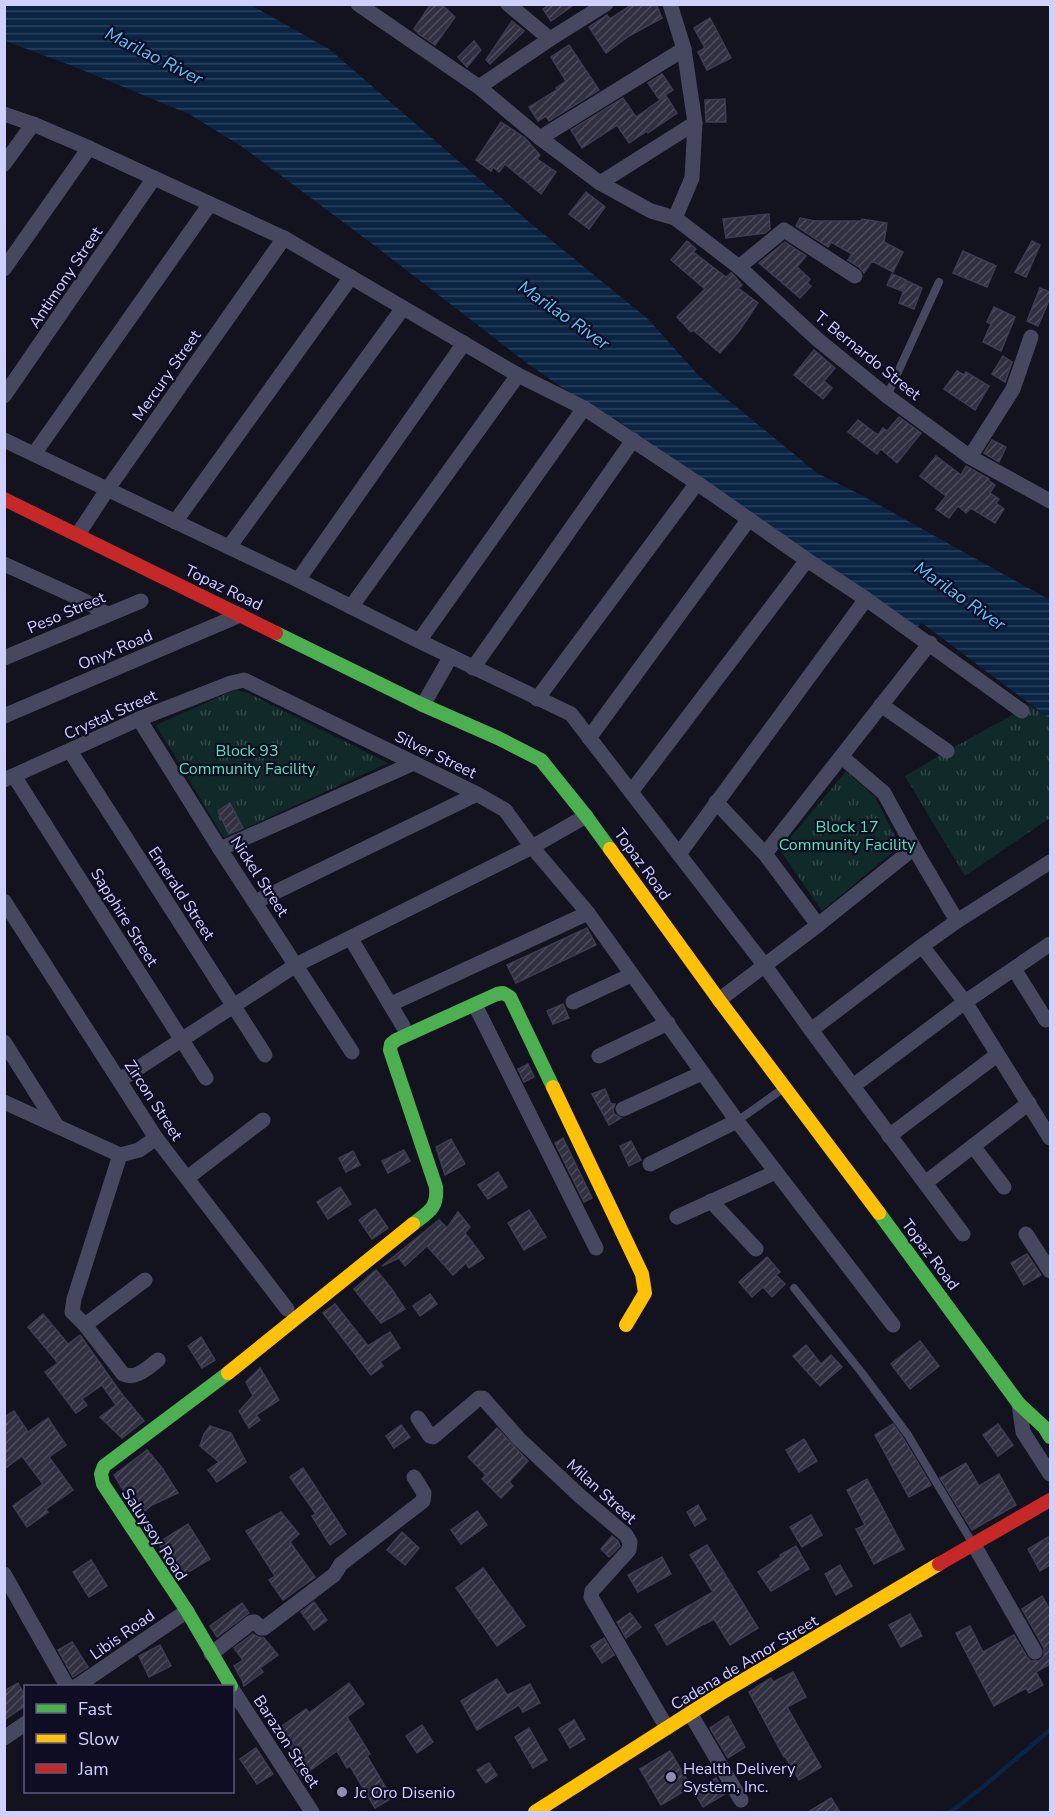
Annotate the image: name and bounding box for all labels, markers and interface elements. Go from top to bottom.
water label: Marilao River [101,21,207,91]
street label: Antimony Street [24,222,108,332]
water label: Marilao River [514,275,615,356]
street label: T. Bernardo Street [810,306,925,406]
street label: Mercury Street [127,325,207,425]
water label: Marilao River [910,556,1011,637]
street label: Topaz Road [181,560,266,616]
street label: Peso Street [24,586,109,639]
street label: Onyx Road [75,624,156,675]
street label: Crystal Street [61,685,161,745]
street label: Silver Street [391,726,480,784]
park label: Block 93 Community Facility [179,740,316,780]
park label: Block 17 Community Facility [779,816,916,856]
street label: Topaz Road [609,824,676,905]
street label: Nickel Street [225,832,294,921]
street label: Emerald Street [143,843,220,945]
street label: Sapphire Street [85,864,163,971]
street label: Zircon Street [119,1056,188,1145]
street label: Topaz Road [896,1214,964,1295]
street label: Milan Street [561,1454,641,1529]
street label: Saluysoy Road [116,1484,192,1585]
street label: Libis Road [86,1604,159,1665]
street label: Cadena de Amor Street [667,1610,823,1716]
legend [24,1685,234,1793]
street label: Barazon Street [248,1691,325,1792]
text: Fast [78,1697,113,1721]
text: Slow [78,1727,119,1751]
text: Jam [77,1757,109,1781]
place label: Health Delivery System, Inc. [683,1758,796,1798]
marker: Health Delivery System, Inc. [664,1770,678,1784]
place label: Jc Oro Disenio [353,1782,455,1804]
marker: Jc Oro Disenio [335,1785,349,1799]

